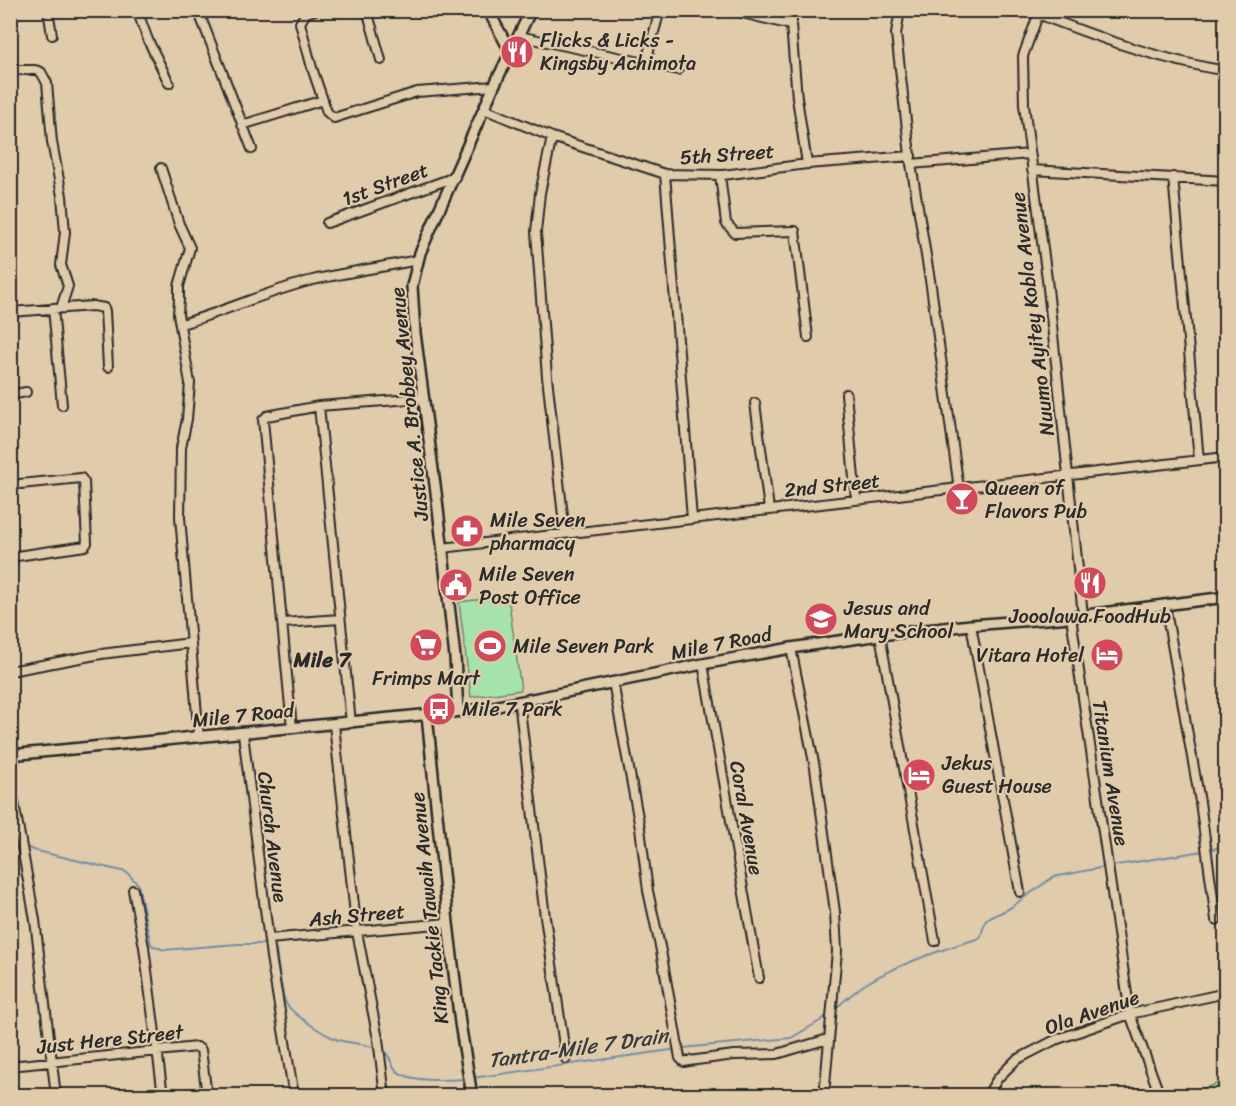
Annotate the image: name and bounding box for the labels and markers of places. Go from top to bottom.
place label: Flicks & Licks - Kingsby Achimota [540,23,696,81]
restaurant icon: Flicks & Licks - Kingsby Achimota [499,34,535,70]
place label: Queen of Flavors Pub [985,471,1088,529]
bar icon: Queen of Flavors Pub [944,481,980,517]
place label: Mile Seven pharmacy [489,503,586,561]
pharmacy icon: Mile Seven pharmacy [449,513,485,549]
place label: Mile Seven Post Office [479,557,581,615]
restaurant icon: Jooolawa FoodHub [1072,565,1108,601]
public building icon: Mile Seven Post Office [438,567,474,603]
place label: Jesus and Mary School [843,591,954,649]
place label: Jooolawa FoodHub [1008,599,1171,634]
school or university icon: Jesus and Mary School [803,601,839,637]
supermarket icon: Frimps Mart [408,627,444,663]
sports icon: Mile Seven Park [472,628,508,664]
place label: Mile Seven Park [513,629,655,664]
hotel icon: Vitara Hotel [1089,637,1125,673]
place label: Vitara Hotel [976,638,1085,673]
place label: Frimps Mart [372,661,481,696]
bus stop icon: Mile 7 Park [421,691,457,727]
place label: Mile 7 Park [462,692,563,727]
place label: Jekus Guest House [941,746,1052,804]
hotel icon: Jekus Guest House [901,757,937,793]

